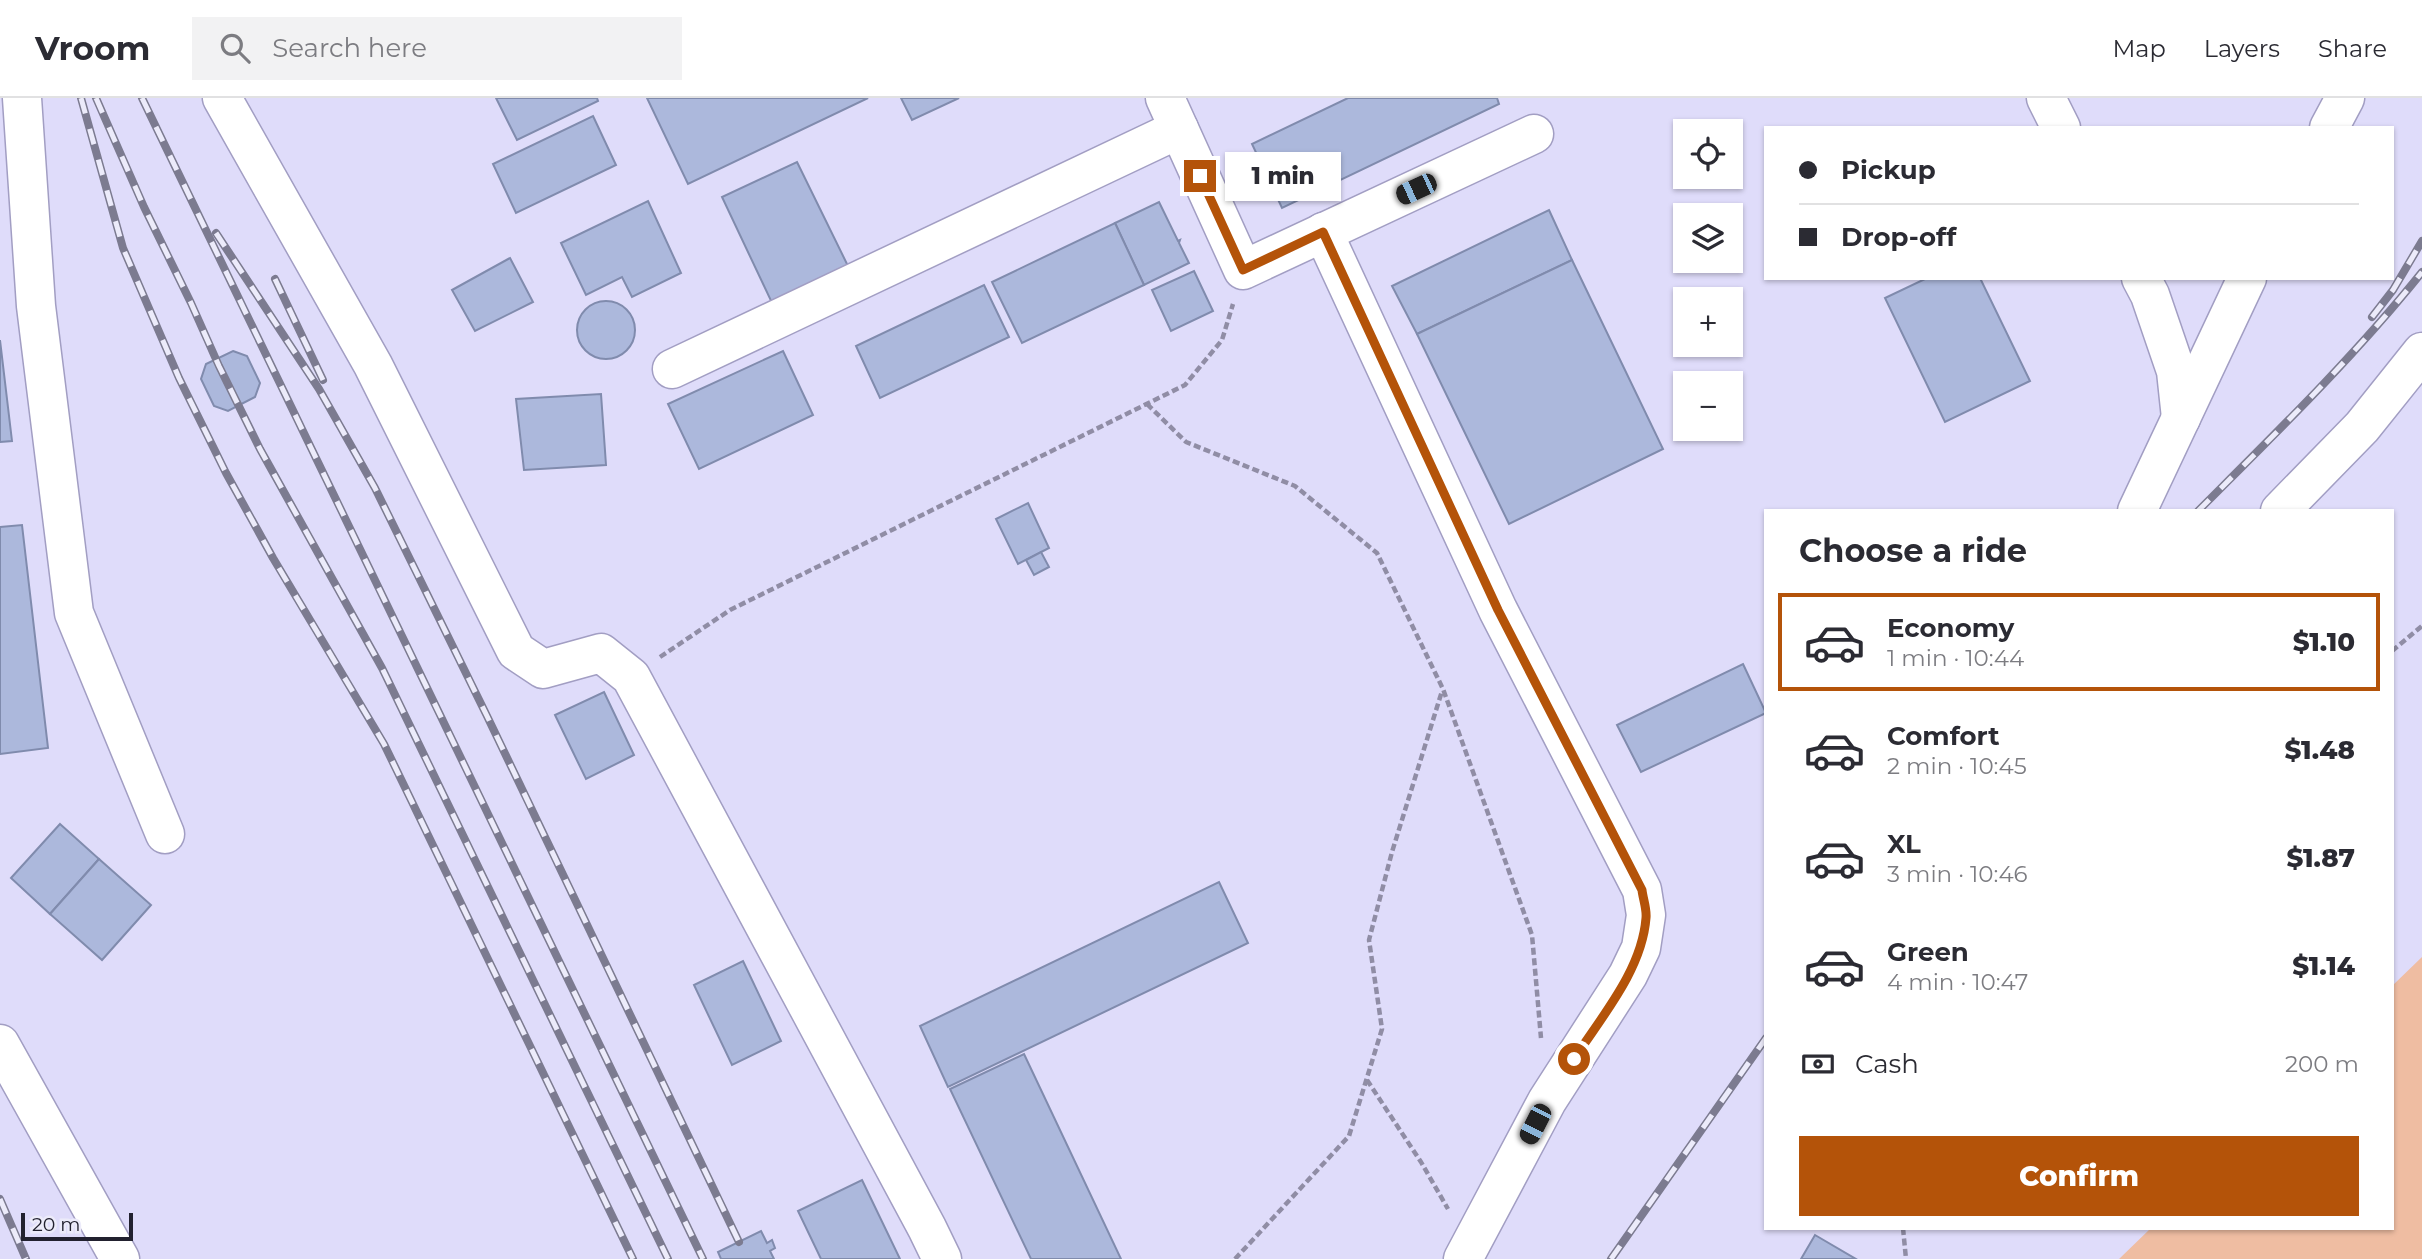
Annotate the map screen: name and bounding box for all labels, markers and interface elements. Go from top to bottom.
search box [192,17,682,80]
text: Vroom [35,28,150,68]
icon: search [216,29,254,67]
text: Search here [272,32,427,64]
text: Map [2112,34,2166,63]
text: Layers [2204,34,2280,63]
text: Share [2318,34,2387,63]
map controls [1673,119,1743,441]
button: locate [1673,119,1743,189]
callout: 1 min [1224,152,1340,200]
text: Pickup [1841,154,1936,186]
route end [1184,160,1216,192]
text: 1 min [1251,162,1315,190]
car [1393,171,1440,207]
button: layers [1673,203,1743,273]
text: Drop-off [1841,221,1956,253]
button: + [1673,287,1743,357]
button: − [1673,371,1743,441]
text: Choose a ride [1799,531,2027,570]
icon: car [1803,611,1866,674]
text: Economy [1887,612,2014,644]
text: $1.10 [2293,626,2355,658]
text: 1 min · 10:44 [1887,644,2024,672]
icon: car [1803,719,1866,782]
text: Comfort [1887,720,1999,752]
text: $1.48 [2285,734,2355,766]
text: 2 min · 10:45 [1887,752,2027,780]
icon: car [1803,827,1866,890]
text: XL [1887,828,1921,860]
text: $1.87 [2286,842,2355,874]
text: 3 min · 10:46 [1887,860,2028,888]
icon: car [1803,935,1866,998]
text: Green [1887,936,1969,968]
text: $1.14 [2292,950,2355,982]
text: 4 min · 10:47 [1887,968,2028,996]
route start [1558,1043,1590,1075]
icon: cash [1799,1045,1837,1083]
text: Cash [1855,1048,1919,1080]
text: 200 m [2285,1050,2359,1078]
car [1517,1101,1554,1147]
button: Confirm [1799,1136,2359,1216]
scale bar [21,1210,133,1242]
text: 20 m [32,1213,80,1236]

